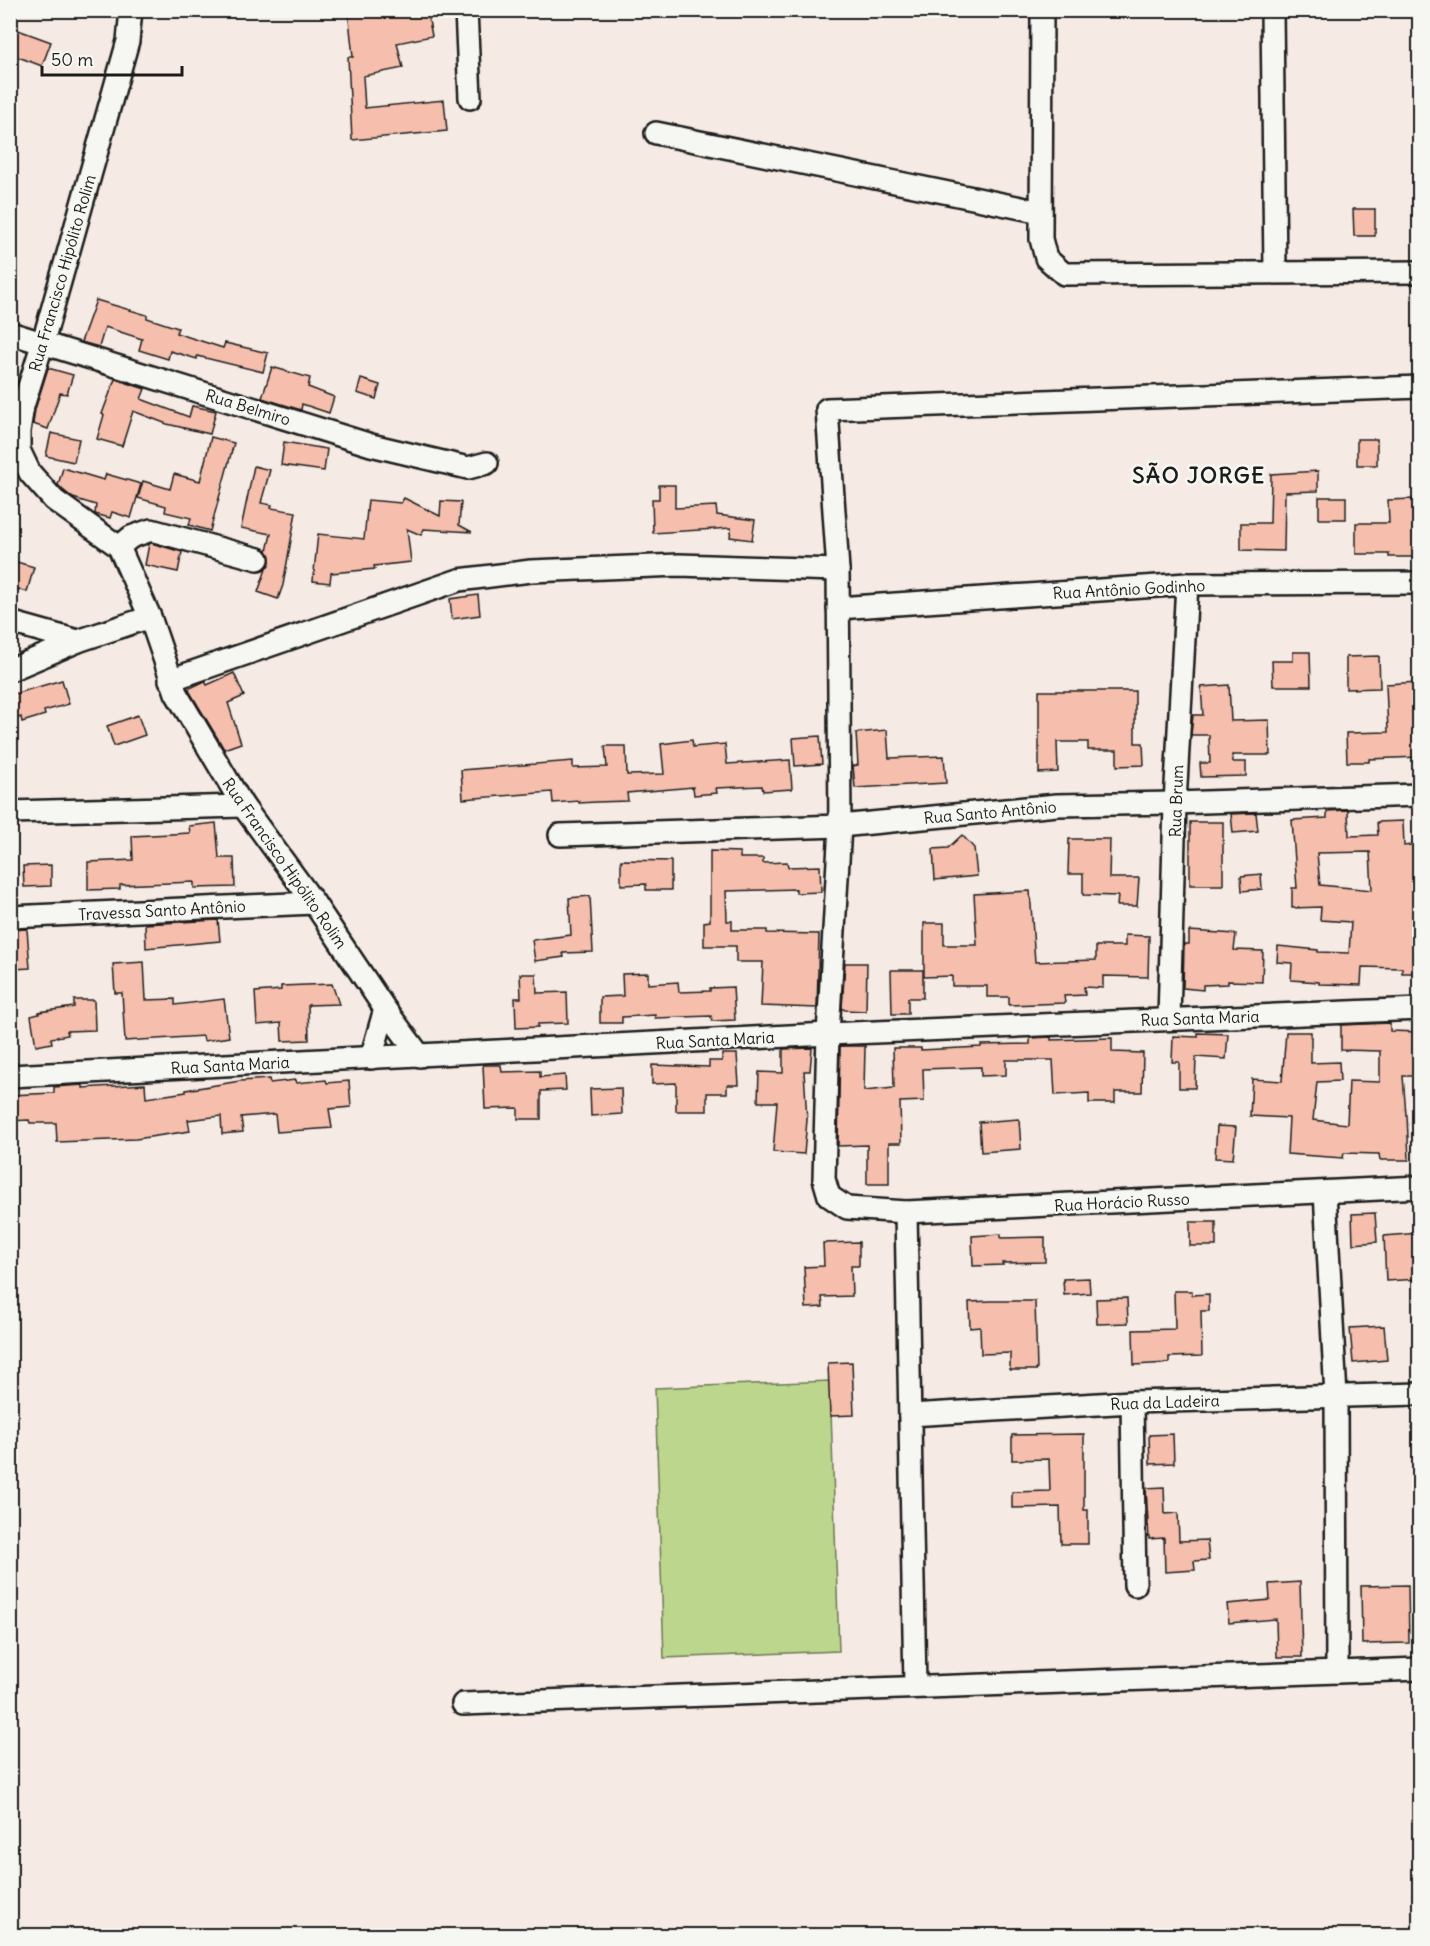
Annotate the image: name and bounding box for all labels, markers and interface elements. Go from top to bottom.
scale bar [42,39,182,77]
text: 50 m [51,48,93,71]
street label: Rua Francisco Hipólito Rolim [24,172,100,374]
street label: Rua Belmiro [203,385,293,429]
district label: SÃO JORGE [1132,461,1266,489]
street label: Rua Antônio Godinho [1052,575,1206,603]
street label: Rua Brum [1165,764,1187,838]
street label: Rua Francisco Hipólito Rolim [218,774,352,952]
street label: Rua Santo Antônio [923,796,1057,828]
street label: Travessa Santo Antônio [78,896,246,924]
street label: Rua Santa Maria [1140,1006,1260,1030]
street label: Rua Santa Maria [655,1027,775,1053]
street label: Rua Santa Maria [170,1052,290,1078]
street label: Rua Horácio Russo [1054,1188,1190,1216]
street label: Rua da Ladeira [1110,1390,1220,1414]

